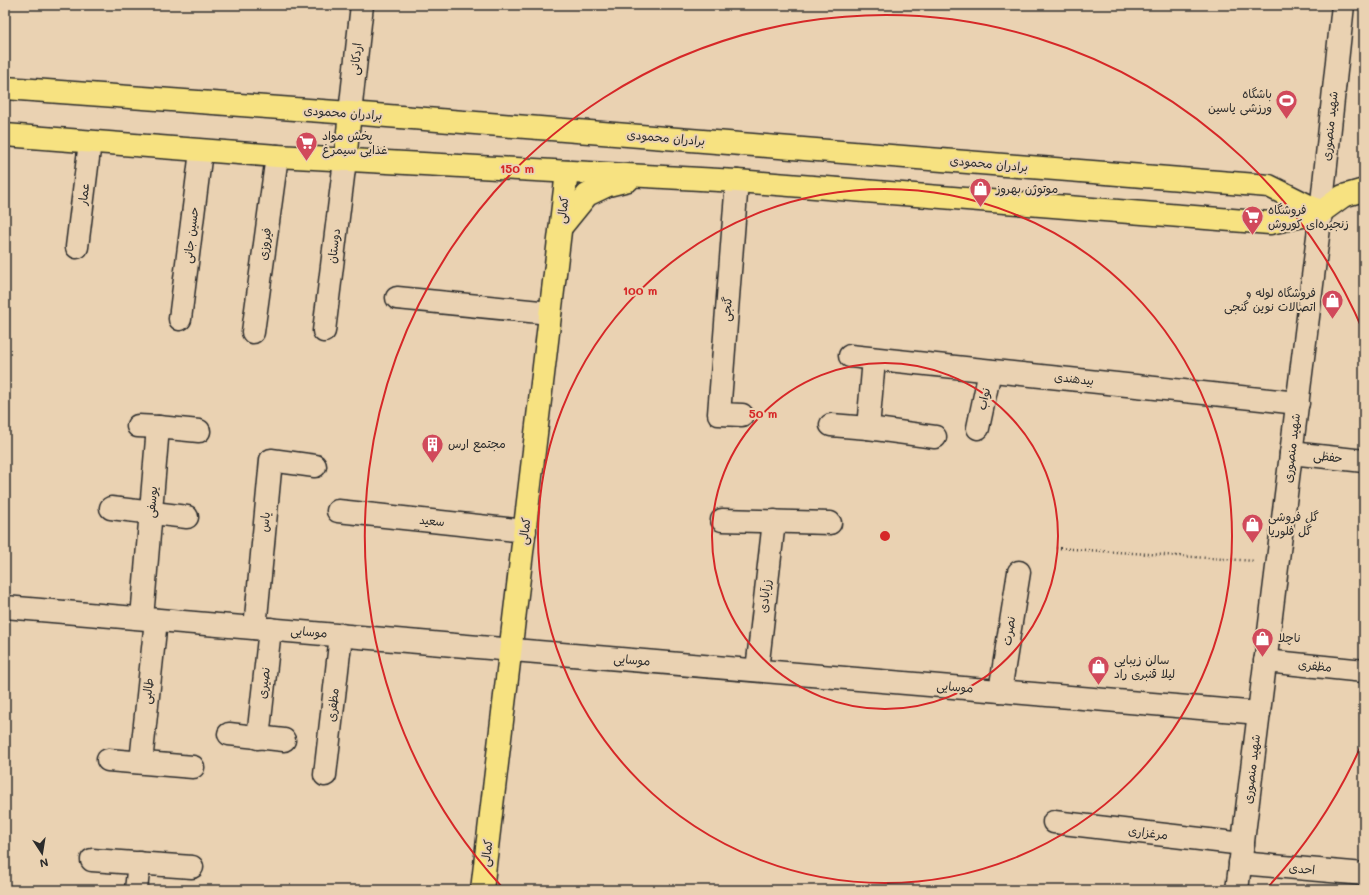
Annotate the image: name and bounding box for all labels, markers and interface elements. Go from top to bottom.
street label: اردکانی [345,42,366,76]
place label: باشگاه ورزشی یاسین [1208,85,1272,116]
sports icon: باشگاه ورزشی یاسین [1274,88,1300,121]
street label: شهید منصوری [1317,90,1341,162]
street label: برادران محمودی [303,101,383,124]
street label: برادران محمودی [626,126,706,149]
place label: پخش مواد غذایی سیمرغ [322,127,387,159]
supermarket icon: پخش مواد غذایی سیمرغ [293,130,319,163]
street label: برادران محمودی [949,152,1029,175]
text: 150 m [500,160,534,176]
shop icon: موتوژن بهروز [967,176,993,209]
place label: موتوژن بهروز [995,180,1058,197]
street label: عمار [74,182,92,207]
street label: کمالی [553,195,572,225]
place label: فروشگاه زنجیره‌ای کوروش [1268,201,1349,232]
supermarket icon: فروشگاه زنجیره‌ای کوروش [1239,204,1265,237]
street label: حسین جانی [179,206,202,264]
street label: فیروزی [254,227,275,261]
street label: دوستان [323,227,344,265]
text: 100 m [623,282,657,298]
place label: فروشگاه لوله و اتصالات نوین گنجی [1224,284,1316,315]
shop icon: فروشگاه لوله و اتصالات نوین گنجی [1319,287,1345,320]
street label: گنجی [717,296,736,322]
street label: بیدهندی [1053,368,1095,389]
street label: نواب [973,386,994,412]
text: 50 m [749,405,777,421]
street label: شهید منصوری [1279,412,1303,484]
building icon: مجتمع ارس [419,431,445,464]
place label: مجتمع ارس [448,435,506,453]
street label: حفظی [1312,447,1344,467]
street label: یوسفی [142,485,161,519]
place label: گل فروشی گل فلوریا [1268,508,1319,539]
street label: یاس [255,511,273,533]
street label: سعید [419,511,446,529]
shop icon: گل فروشی گل فلوریا [1239,511,1265,544]
street label: کمالی [514,516,535,546]
centre of rings [878,529,892,543]
street label: زرآبادی [754,578,775,614]
street label: نصرت [998,615,1018,647]
street label: موسایی [290,621,328,642]
shop icon: ناچلا [1249,625,1275,658]
place label: ناچلا [1278,629,1300,645]
street label: موسایی [613,649,651,670]
place label: سالن زیبایی لیلا قنبری راد [1114,651,1175,682]
shop icon: سالن زیبایی لیلا قنبری راد [1086,654,1112,687]
street label: مظفری [1297,655,1333,675]
street label: نصیری [253,666,273,700]
street label: موسایی [936,676,974,697]
street label: طالبی [138,677,157,705]
street label: مظفری [322,687,342,723]
street label: شهید منصوری [1239,733,1263,805]
street label: مرغزاری [1127,822,1169,842]
north arrow [22,833,62,873]
street label: کمالی [476,838,497,868]
text: N [39,855,50,871]
street label: احدی [1288,859,1316,877]

